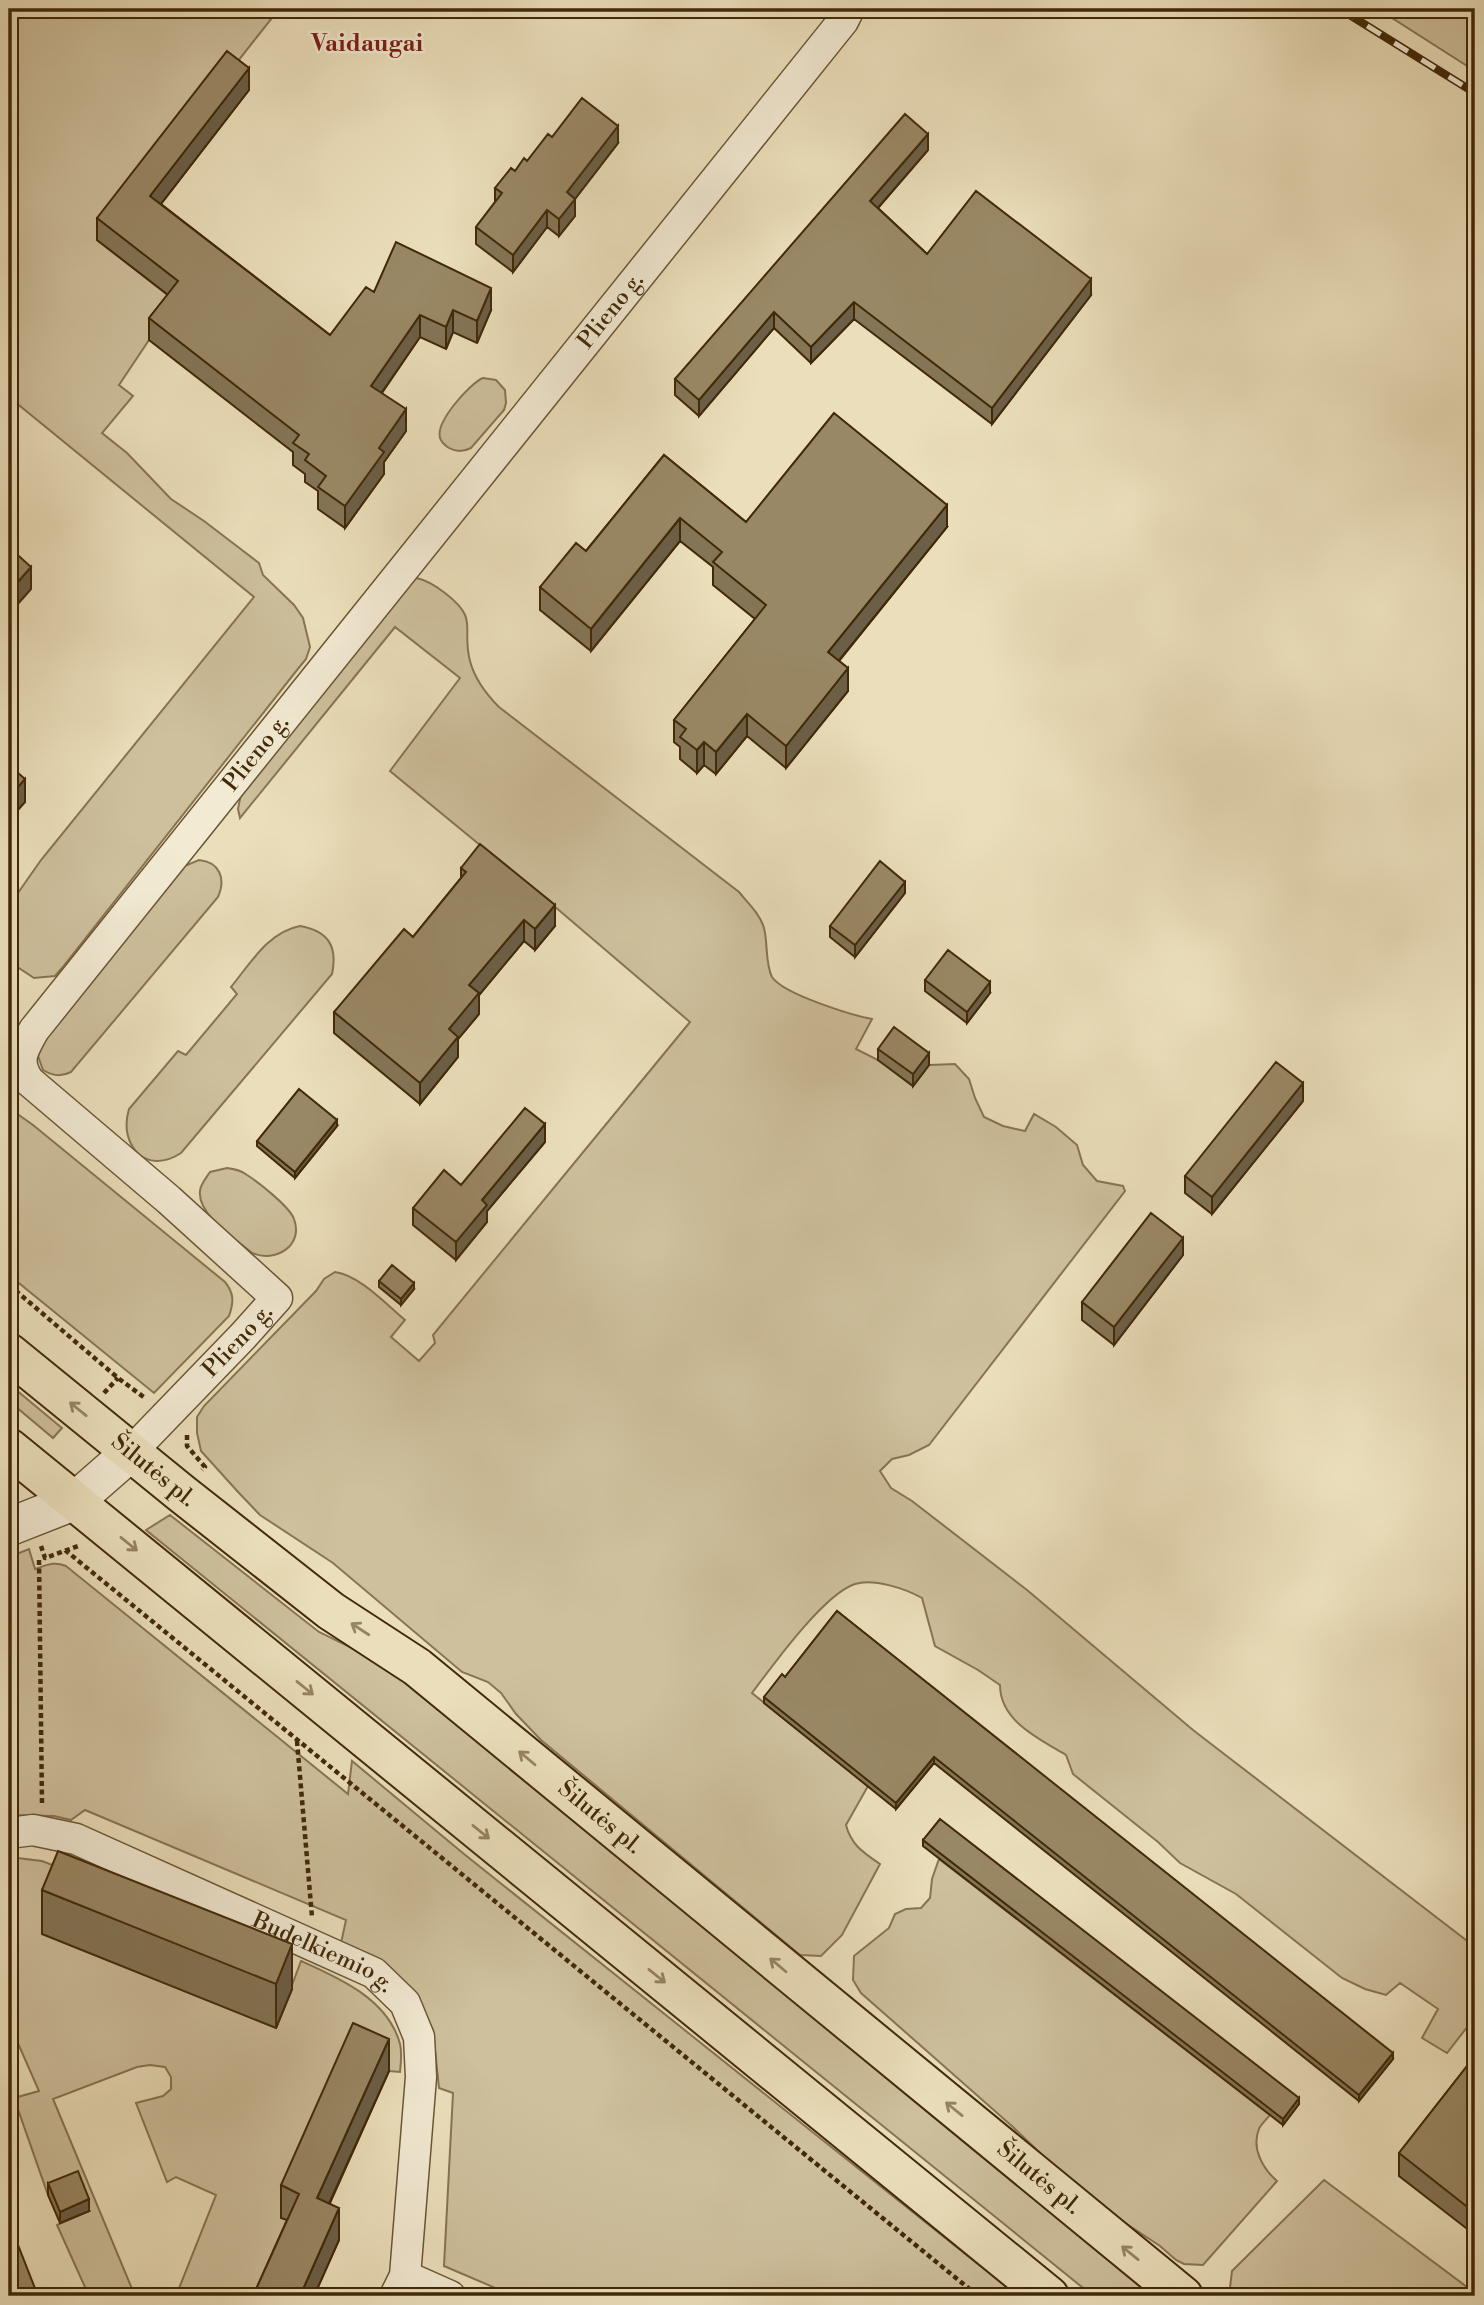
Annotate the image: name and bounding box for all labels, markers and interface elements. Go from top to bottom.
district label: Vaidaugai [310,29,423,59]
street label: Plieno g. [572,267,650,355]
street label: Plieno g. [217,709,295,797]
street label: Plieno g. [197,1299,279,1383]
one-way arrow [69,1402,87,1417]
street label: Šilutės pl. [105,1426,201,1513]
one-way arrow [119,1536,137,1552]
one-way arrow [351,1622,370,1637]
one-way arrow [295,1680,313,1696]
one-way arrow [518,1750,536,1765]
street label: Šilutės pl. [552,1772,648,1860]
one-way arrow [471,1824,489,1840]
street label: Budelkiemio g. [247,1906,400,1999]
one-way arrow [769,1957,787,1973]
one-way arrow [648,1968,666,1984]
one-way arrow [945,2101,963,2117]
street label: Šilutės pl. [991,2133,1087,2220]
one-way arrow [1121,2245,1139,2261]

